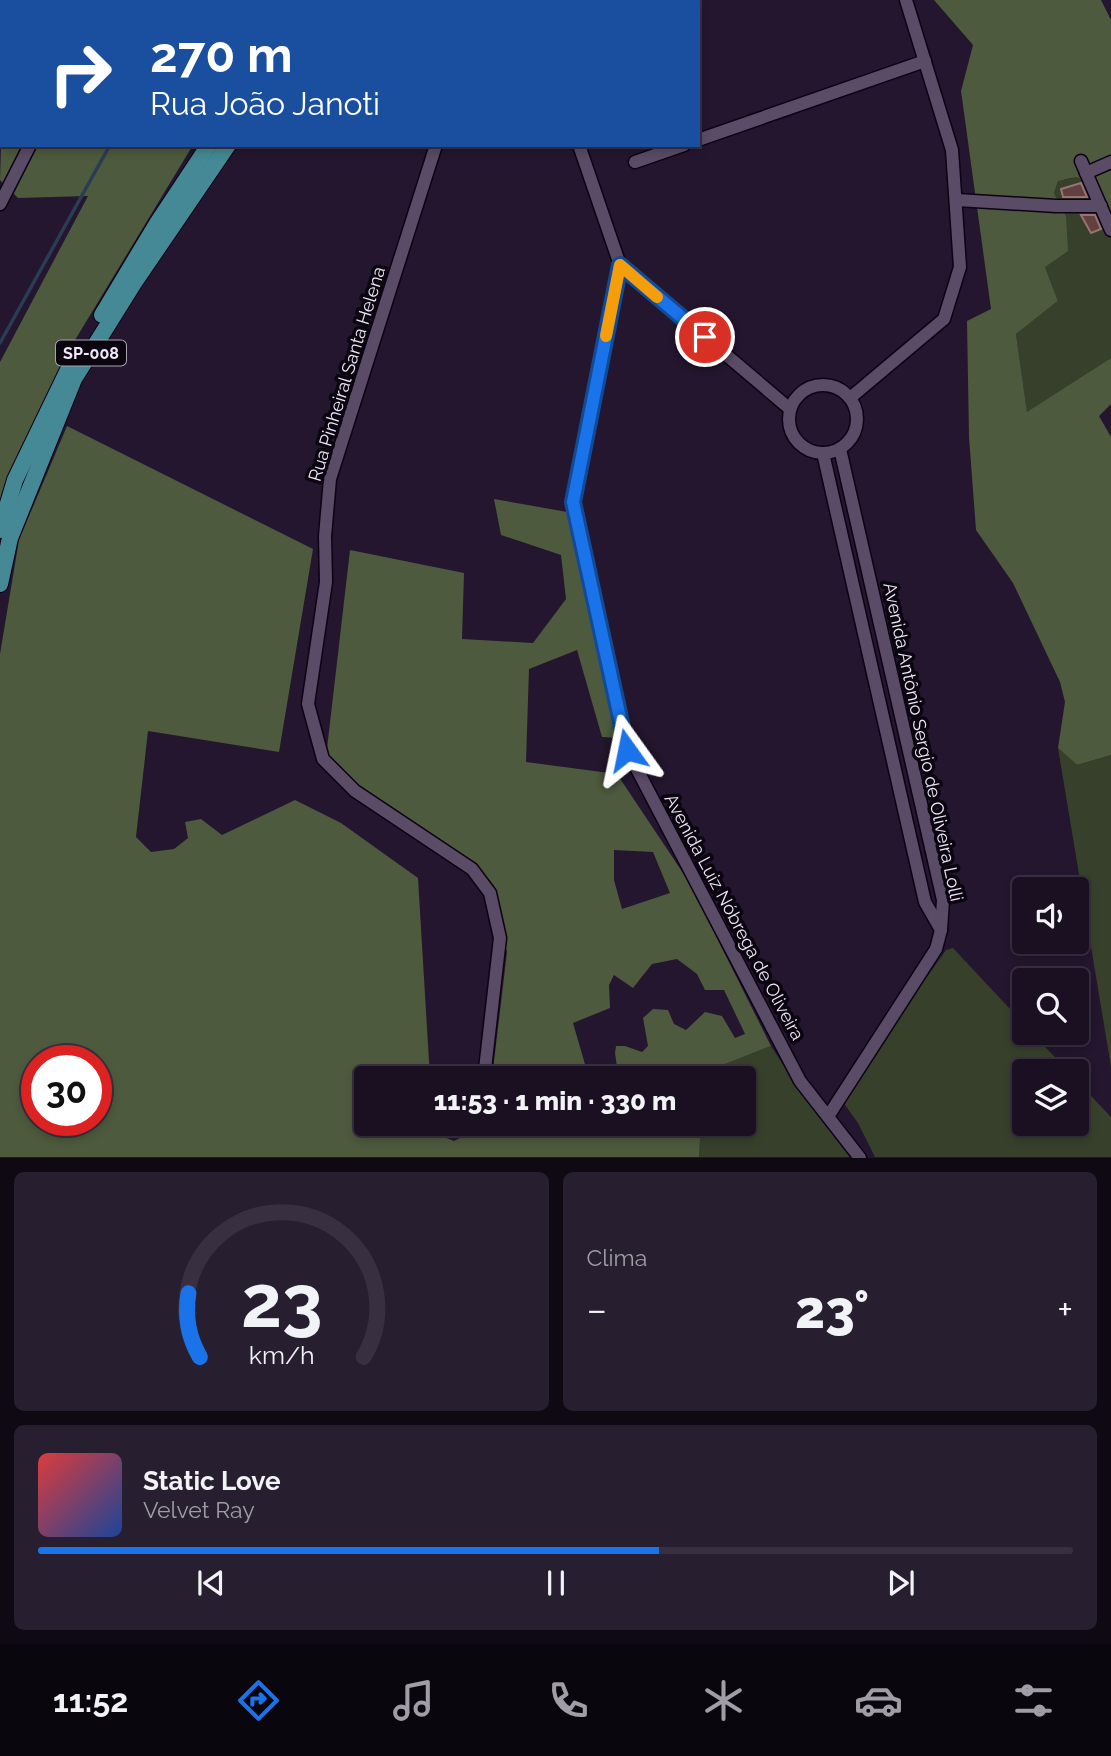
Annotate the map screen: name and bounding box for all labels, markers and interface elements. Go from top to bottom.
text: 270 m [150,26,293,83]
icon: right [35,28,126,119]
text: Rua João Janoti [150,85,380,122]
street label: Rua Pinheiral Santa Helena [304,264,389,484]
pin [675,307,735,367]
icon: arrive [686,318,724,356]
road number: SP-008 [56,340,126,366]
street label: Avenida Antônio Sergio de Oliveira Lolli [879,581,968,903]
position arrow [590,713,664,787]
street label: Avenida Luiz Nóbrega de Oliveira [660,790,809,1044]
map controls [1012,877,1089,1136]
button: sound [1012,877,1089,954]
button: search [1012,968,1089,1045]
speed limit sign: 30 [21,1045,112,1136]
button: layers [1012,1059,1089,1136]
text: 11:53 · 1 min · 330 m [434,1086,676,1116]
text: Clima [587,1244,647,1271]
text: 23 [240,1260,322,1345]
text: 23° [795,1279,869,1340]
text: − [587,1287,607,1332]
text: + [1057,1287,1073,1332]
text: km/h [248,1340,314,1370]
text: Static Love [143,1466,281,1496]
text: Velvet Ray [143,1496,255,1523]
icon: previous [192,1564,230,1602]
icon: pause [537,1564,575,1602]
icon: next [882,1564,920,1602]
icon: directions [234,1676,283,1725]
icon: music [389,1676,438,1725]
icon: phone [544,1676,593,1725]
icon: climate [699,1676,748,1725]
icon: car [854,1676,903,1725]
icon: filters [1009,1676,1058,1725]
text: 11:52 [53,1682,128,1719]

